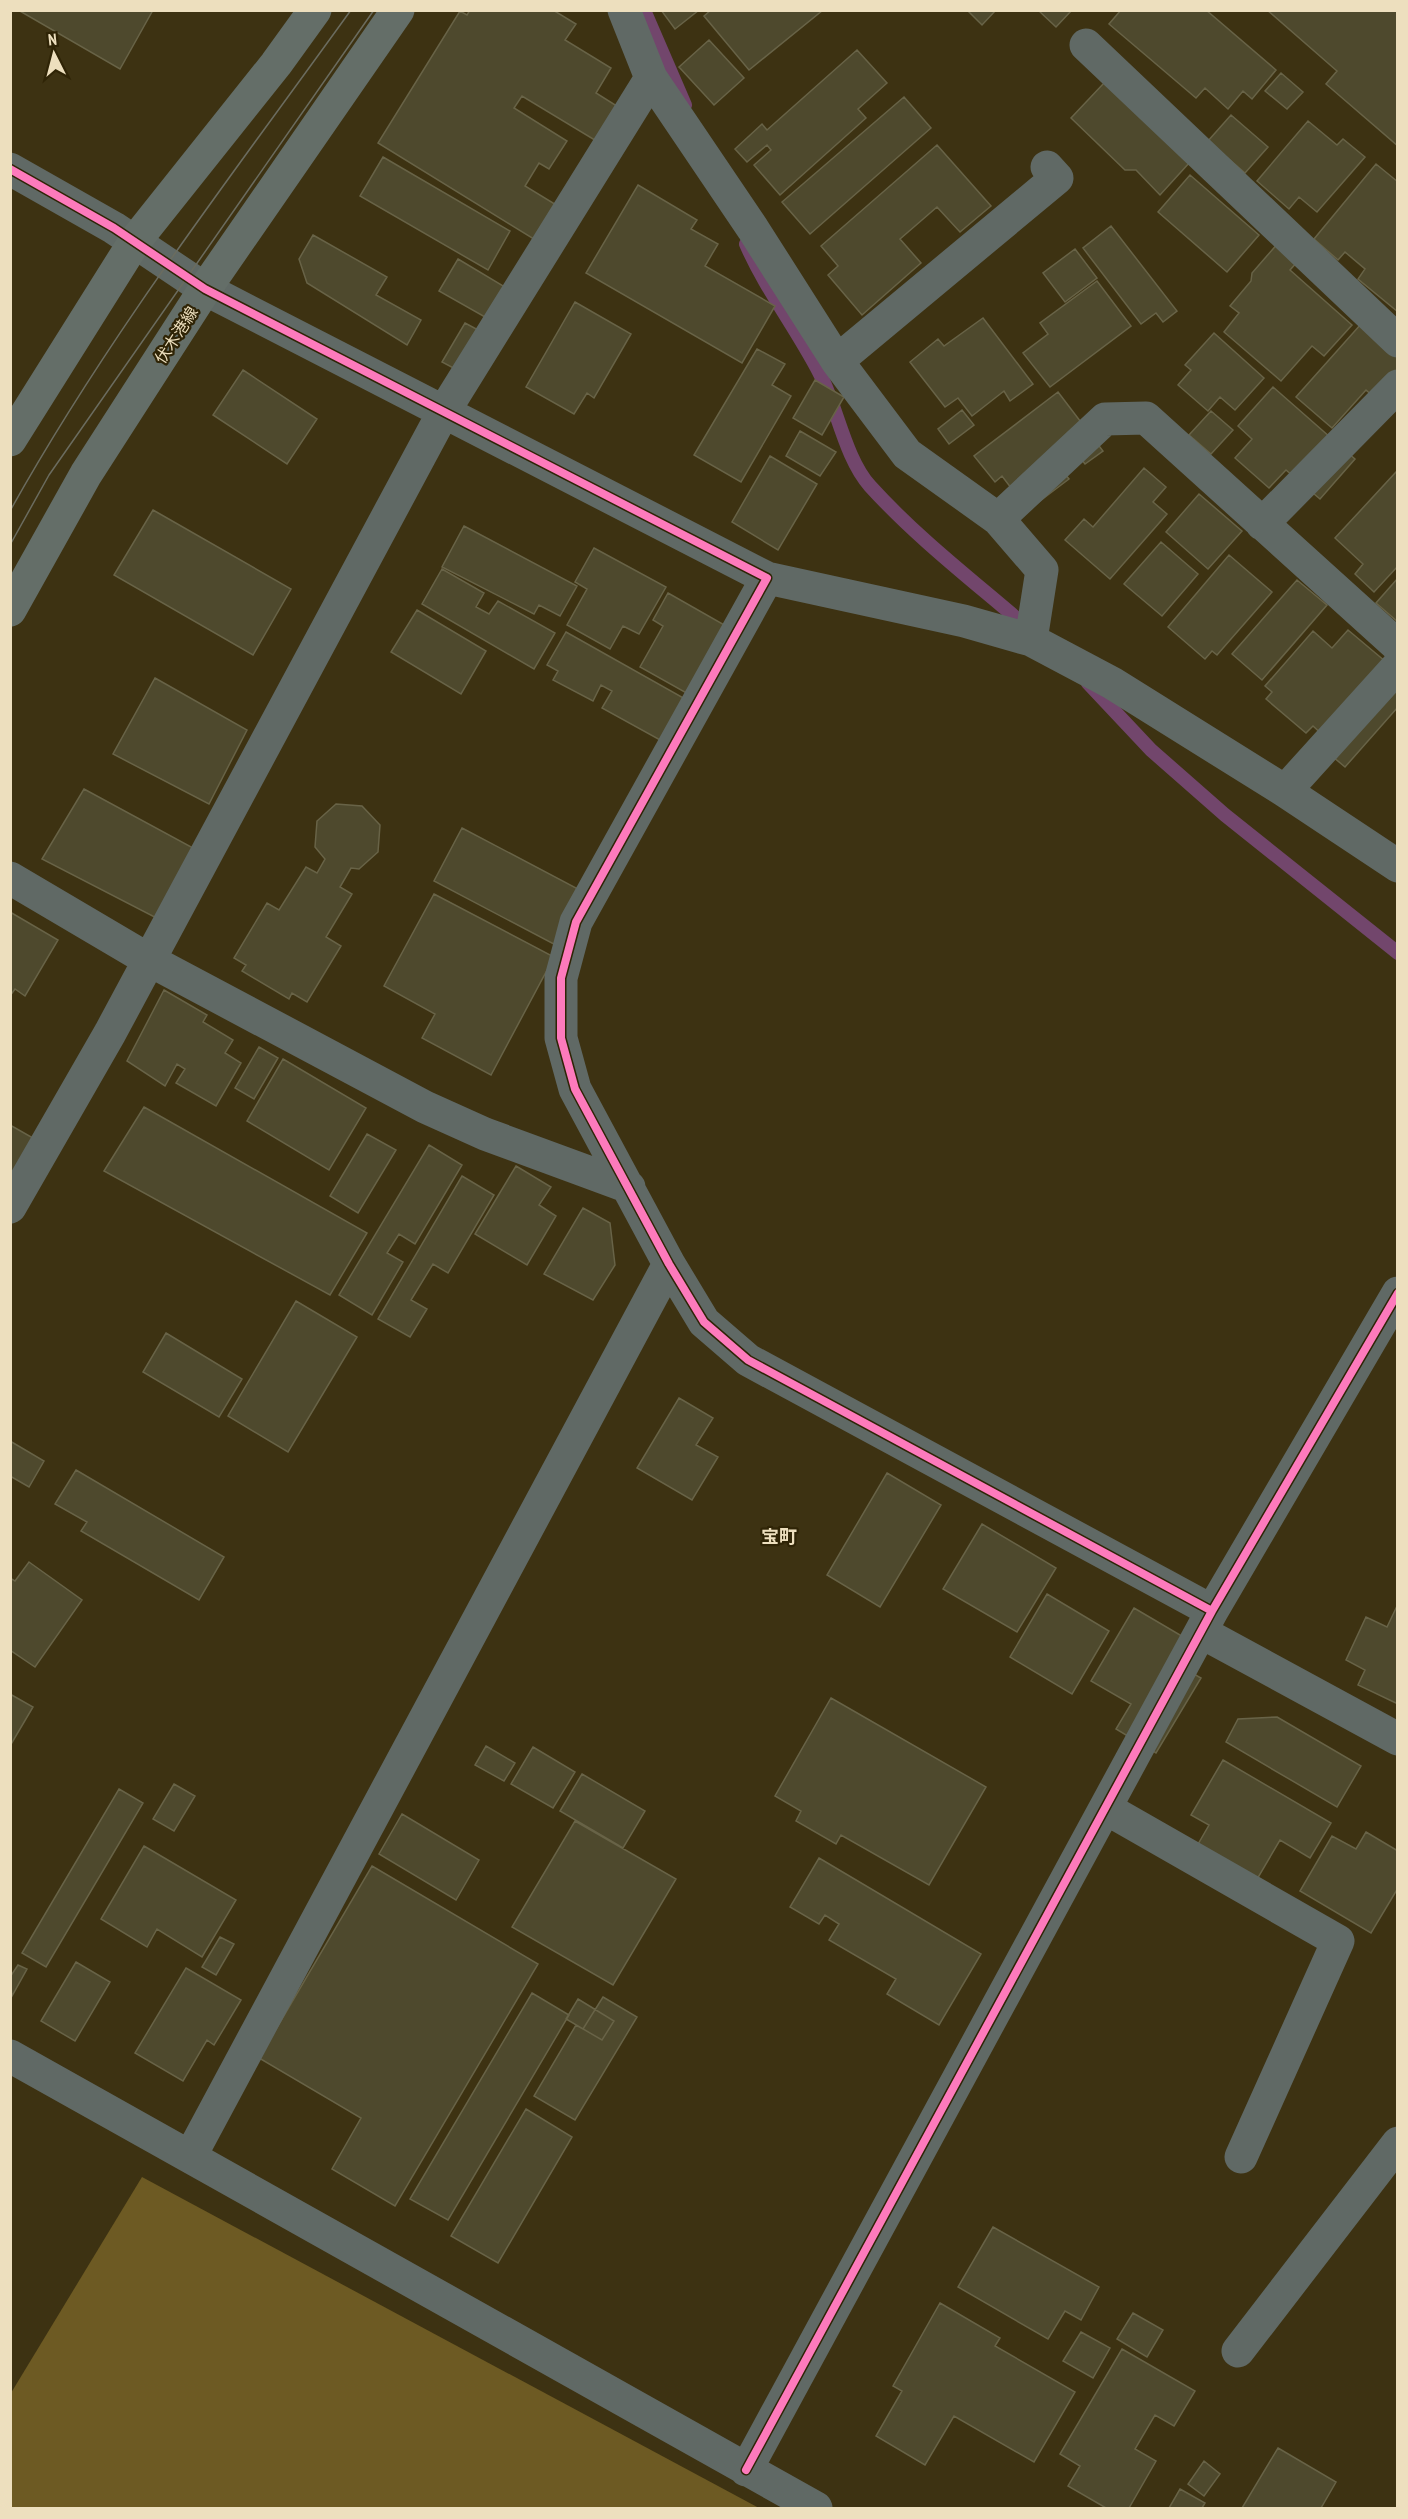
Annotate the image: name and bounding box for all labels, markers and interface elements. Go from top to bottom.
north arrow [24,24,84,84]
text: N [47,29,58,49]
street label: 伏木港線 [150,303,202,367]
district label: 宝町 [761,1525,797,1548]

